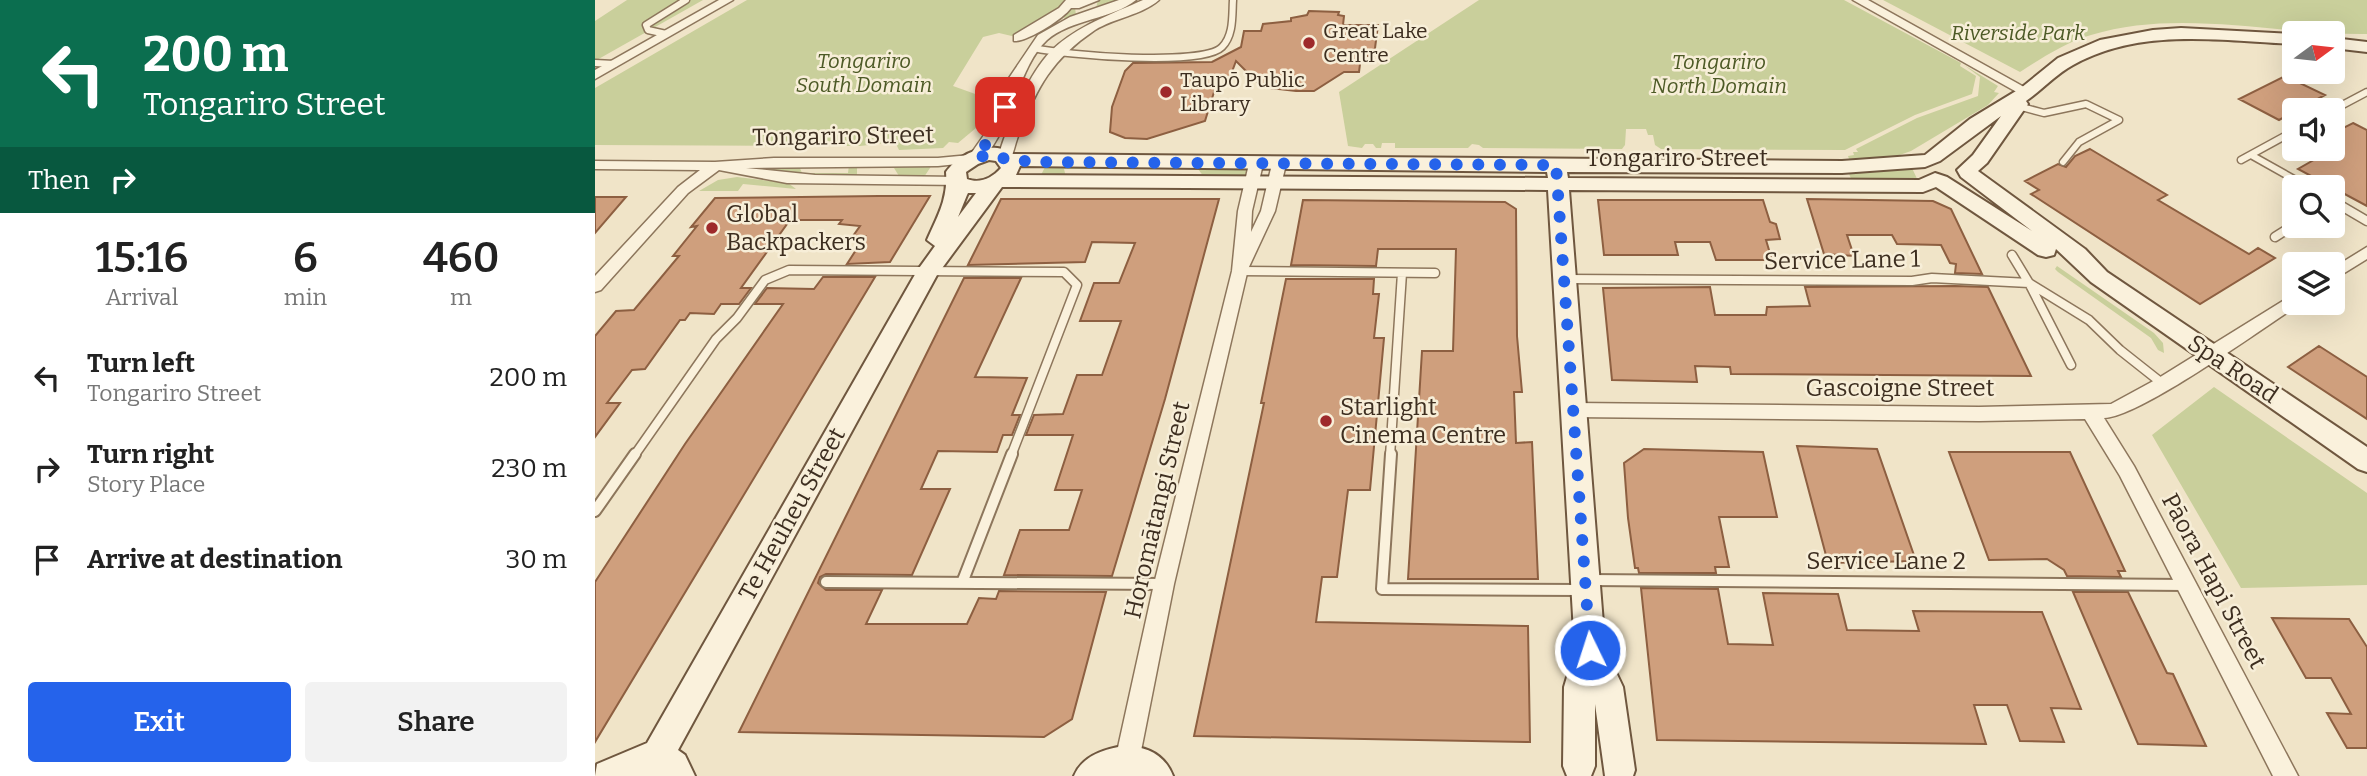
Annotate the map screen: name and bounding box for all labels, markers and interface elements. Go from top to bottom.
place label: Great Lake Centre [1323,18,1428,68]
park label: Riverside Park [1951,20,2086,46]
north arrow [2282,21,2345,84]
map controls [2282,21,2345,315]
text: 200 m [143,25,288,84]
icon: left [28,28,119,119]
marker: Great Lake Centre [1301,35,1317,51]
park label: Tongariro South Domain [796,48,932,98]
park label: Tongariro North Domain [1651,49,1787,99]
place label: Taupō Public Library [1180,67,1305,117]
pin [975,77,1035,137]
marker: Taupō Public Library [1158,84,1174,100]
text: Tongariro Street [143,85,386,123]
icon: arrive [986,88,1024,126]
button: sound [2282,98,2345,161]
street label: Tongariro Street [752,120,935,152]
street label: Tongariro Street [1586,144,1768,172]
icon: right [104,161,142,199]
text: Then [28,165,90,196]
button: search [2282,175,2345,238]
place label: Global Backpackers [726,200,866,256]
marker: Global Backpackers [704,220,720,236]
text: 15:16 [96,233,188,283]
text: 6 [293,233,318,283]
text: 460 [423,233,499,283]
street label: Service Lane 1 [1764,245,1921,275]
button: layers [2282,252,2345,315]
text: Arrival [105,283,178,311]
text: min [284,283,327,311]
text: m [450,283,472,311]
street label: Spa Road [2183,329,2283,409]
text: Turn left [87,348,195,379]
icon: left [28,359,66,397]
text: 200 m [490,362,567,393]
street label: Gascoigne Street [1806,374,1995,402]
text: Tongariro Street [87,379,261,407]
place label: Starlight Cinema Centre [1340,393,1506,449]
street label: Horomātangi Street [1118,398,1196,621]
marker: Starlight Cinema Centre [1318,413,1334,429]
street label: Te Heuheu Street [733,423,851,605]
text: Turn right [87,439,214,470]
icon: right [28,450,66,488]
text: 230 m [491,453,567,484]
text: Story Place [87,470,205,498]
street label: Pāora Hapi Street [2156,489,2272,674]
icon: arrive [28,541,66,579]
text: Arrive at destination [87,544,342,575]
text: 30 m [506,544,567,575]
street label: Service Lane 2 [1806,547,1966,575]
position arrow [1553,613,1627,687]
button: Exit [28,682,291,762]
button: Share [305,682,567,762]

